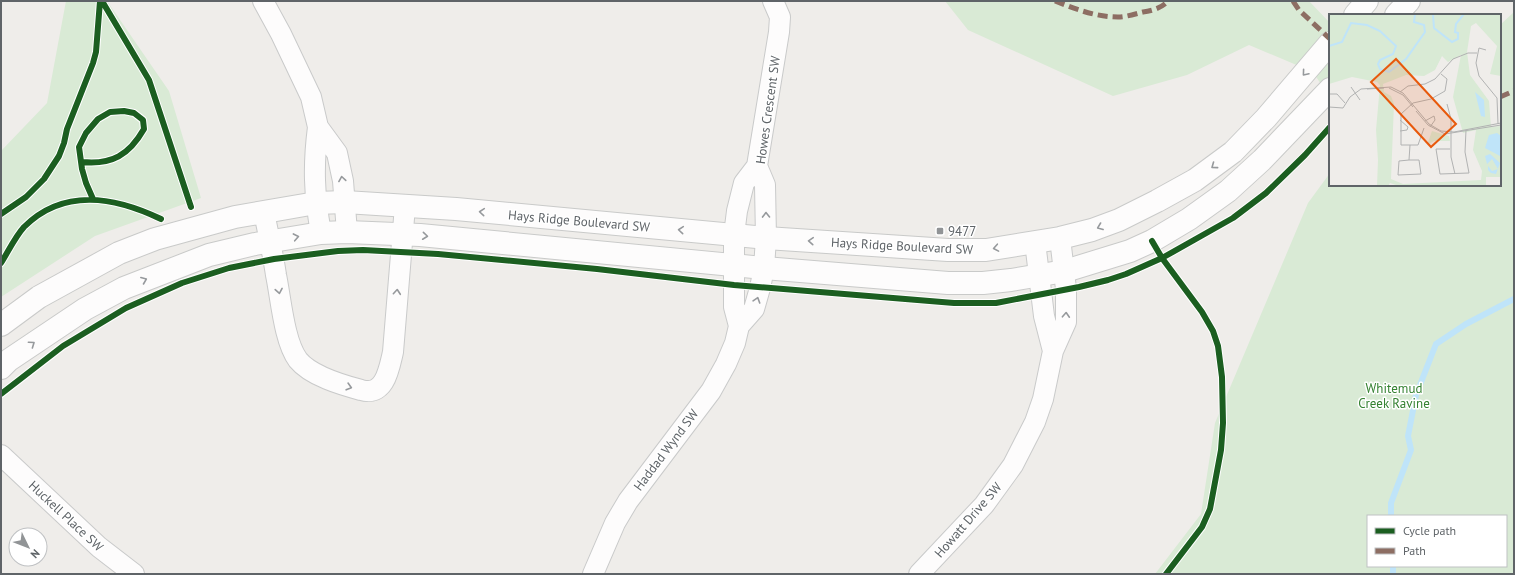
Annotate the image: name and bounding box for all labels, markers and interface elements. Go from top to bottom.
inset map [1329,14,1501,186]
street label: Howes Crescent SW [752,55,784,165]
one-way arrow [1303,68,1310,76]
one-way arrow [1212,161,1219,168]
one-way arrow [338,176,347,182]
street label: Hays Ridge Boulevard SW [507,206,651,236]
one-way arrow [479,207,485,216]
one-way arrow [762,212,770,218]
one-way arrow [1097,222,1104,230]
place label: 9477 [948,223,976,240]
one-way arrow [678,226,684,235]
marker: 9477 [935,226,945,236]
one-way arrow [422,231,428,240]
one-way arrow [293,233,299,241]
street label: Hays Ridge Boulevard SW [830,234,974,258]
one-way arrow [808,237,814,246]
one-way arrow [993,243,999,252]
one-way arrow [140,277,148,285]
one-way arrow [275,288,283,295]
one-way arrow [393,289,402,295]
one-way arrow [752,296,760,303]
one-way arrow [1062,312,1071,318]
one-way arrow [28,341,35,349]
park label: Whitemud Creek Ravine [1358,380,1430,412]
one-way arrow [345,382,352,391]
street label: Haddad Wynd SW [630,406,702,494]
street label: Huckell Place SW [25,477,107,555]
street label: Howatt Drive SW [931,479,1005,561]
legend [1367,515,1507,567]
text: Cycle path [1403,523,1456,538]
north arrow [8,527,48,567]
text: Path [1403,543,1426,558]
text: N [28,546,43,561]

